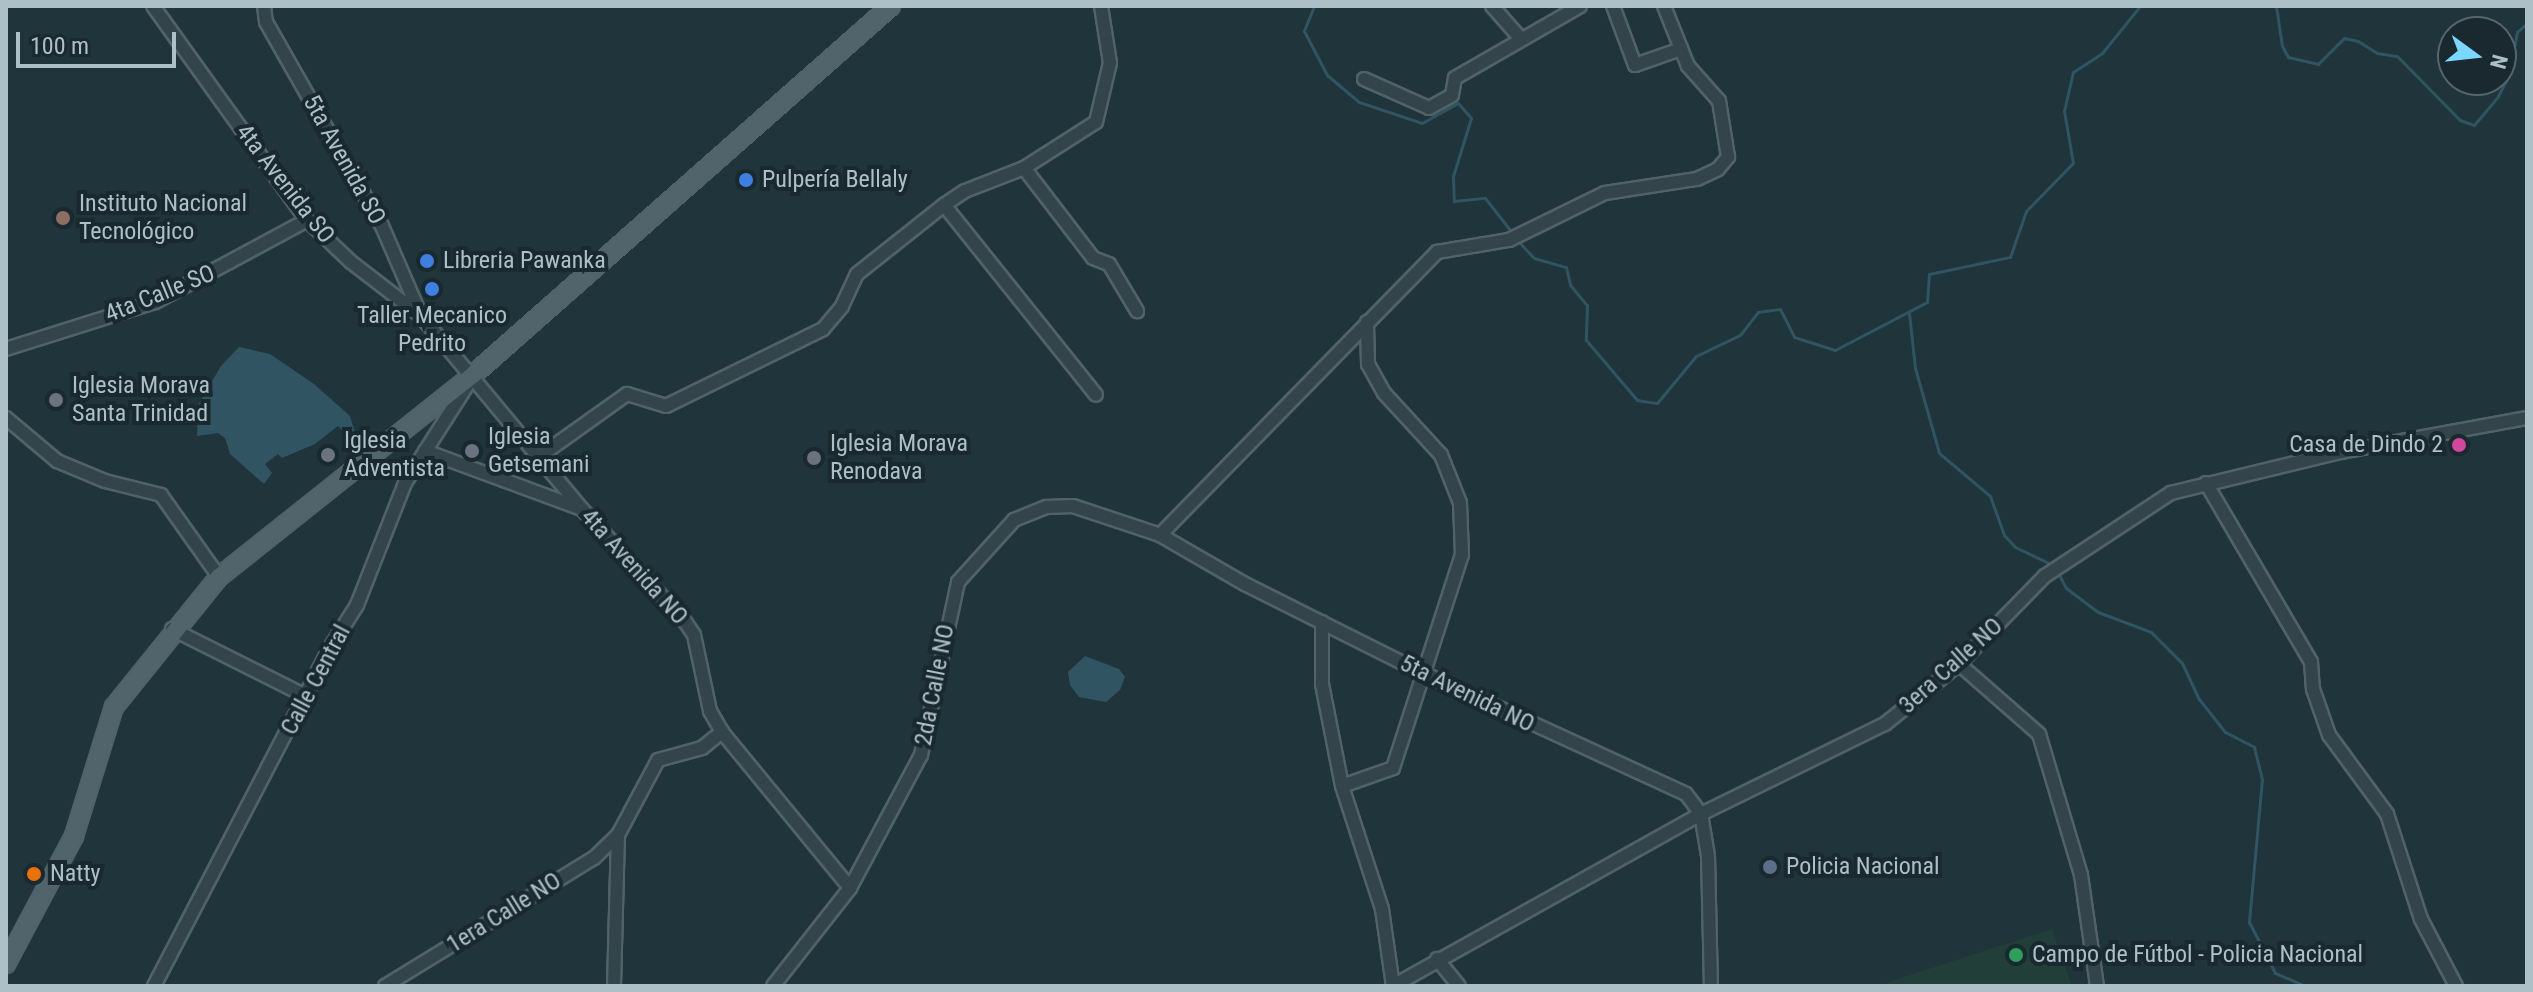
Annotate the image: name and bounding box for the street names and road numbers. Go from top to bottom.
street label: 5ta Avenida SO [297,90,391,230]
street label: 4ta Avenida SO [229,119,341,249]
street label: 4ta Calle SO [101,259,219,329]
street label: 4ta Avenida NO [574,503,694,631]
street label: 3era Calle NO [1893,612,2009,720]
street label: Calle Central [275,620,357,740]
street label: 2da Calle NO [909,622,961,748]
street label: 5ta Avenida NO [1395,649,1539,739]
street label: 1era Calle NO [442,867,566,959]

